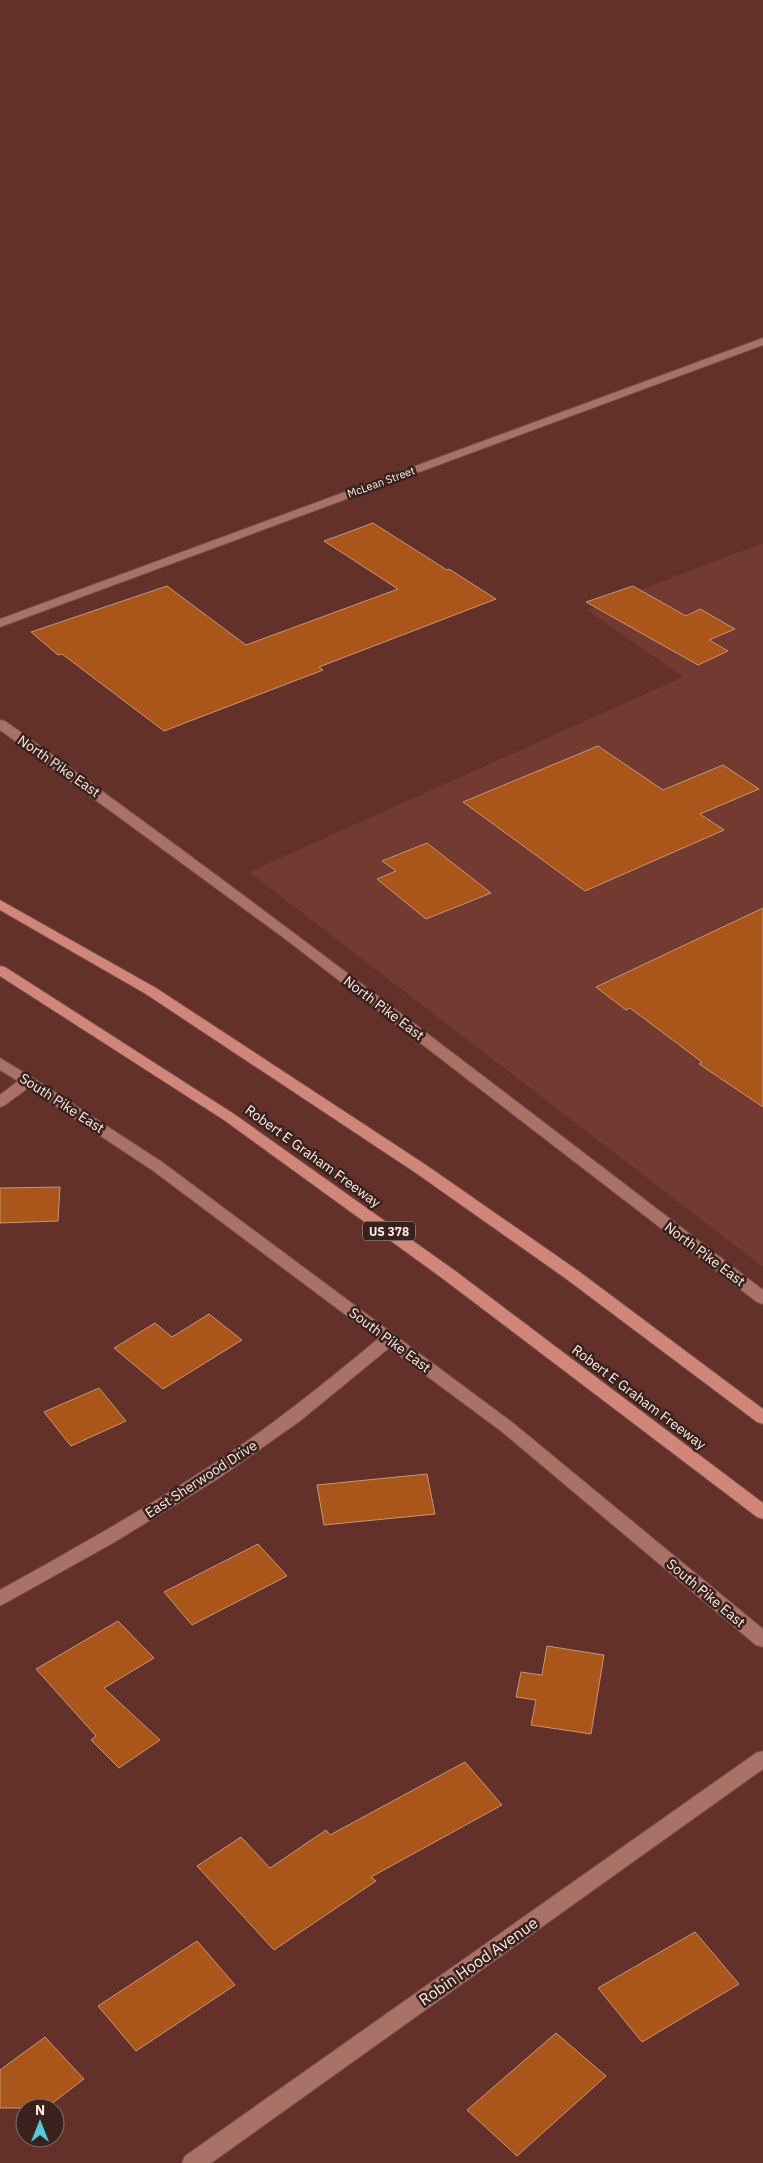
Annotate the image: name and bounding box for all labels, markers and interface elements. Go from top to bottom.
street label: McLean Street [345,463,417,501]
street label: North Pike East [14,731,104,801]
street label: North Pike East [340,972,428,1044]
street label: South Pike East [16,1069,108,1137]
street label: Robert E Graham Freeway [242,1101,384,1211]
street label: North Pike East [661,1218,749,1290]
road number: US 378 [363,1222,415,1240]
street label: South Pike East [346,1303,434,1377]
street label: Robert E Graham Freeway [568,1341,710,1453]
street label: East Sherwood Drive [142,1436,261,1522]
street label: South Pike East [663,1555,749,1631]
street label: Robin Hood Avenue [415,1912,542,2010]
north arrow [15,2098,65,2148]
text: N [35,2101,45,2119]

